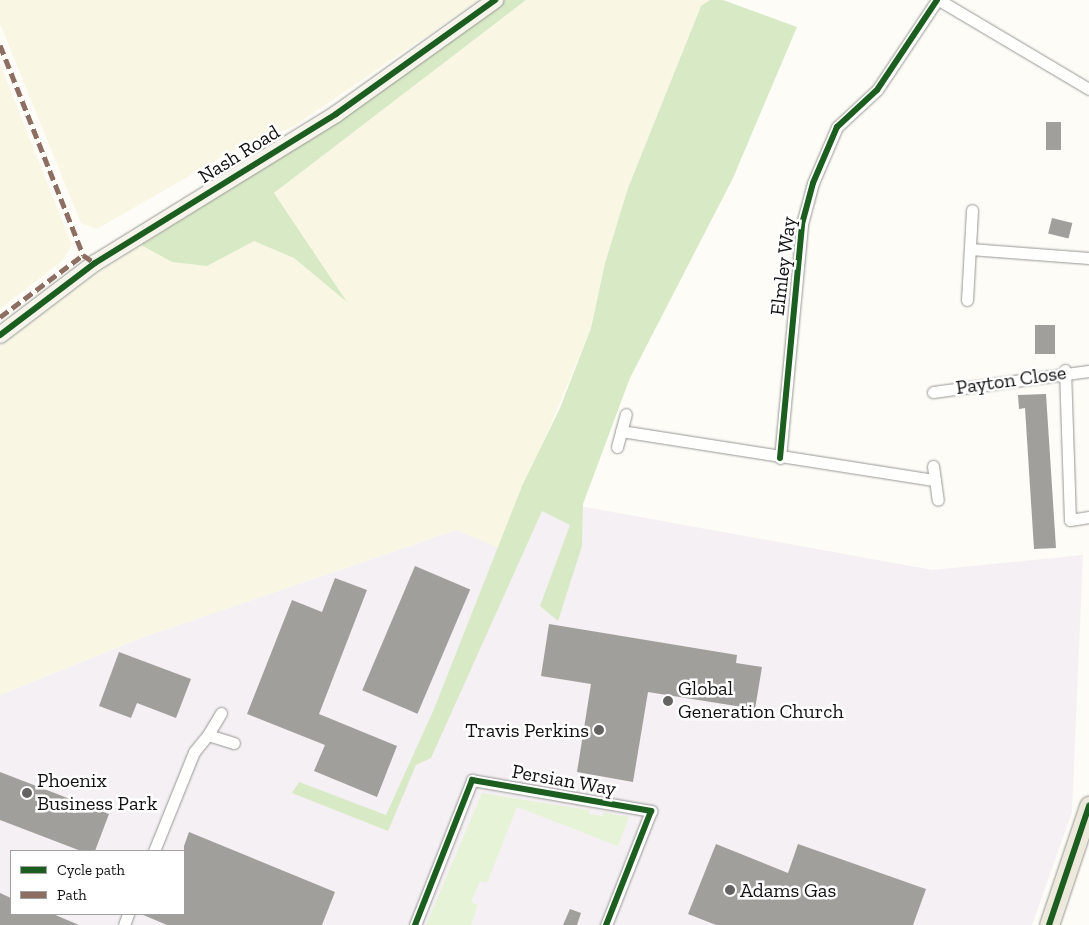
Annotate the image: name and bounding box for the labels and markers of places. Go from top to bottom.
place label: Global Generation Church [678,677,844,724]
marker: Global Generation Church [662,695,674,707]
place label: Travis Perkins [465,718,589,742]
marker: Travis Perkins [593,724,605,736]
place label: Phoenix Business Park [37,769,157,816]
marker: Phoenix Business Park [21,787,33,799]
place label: Adams Gas [740,878,836,902]
marker: Adams Gas [724,884,736,896]

